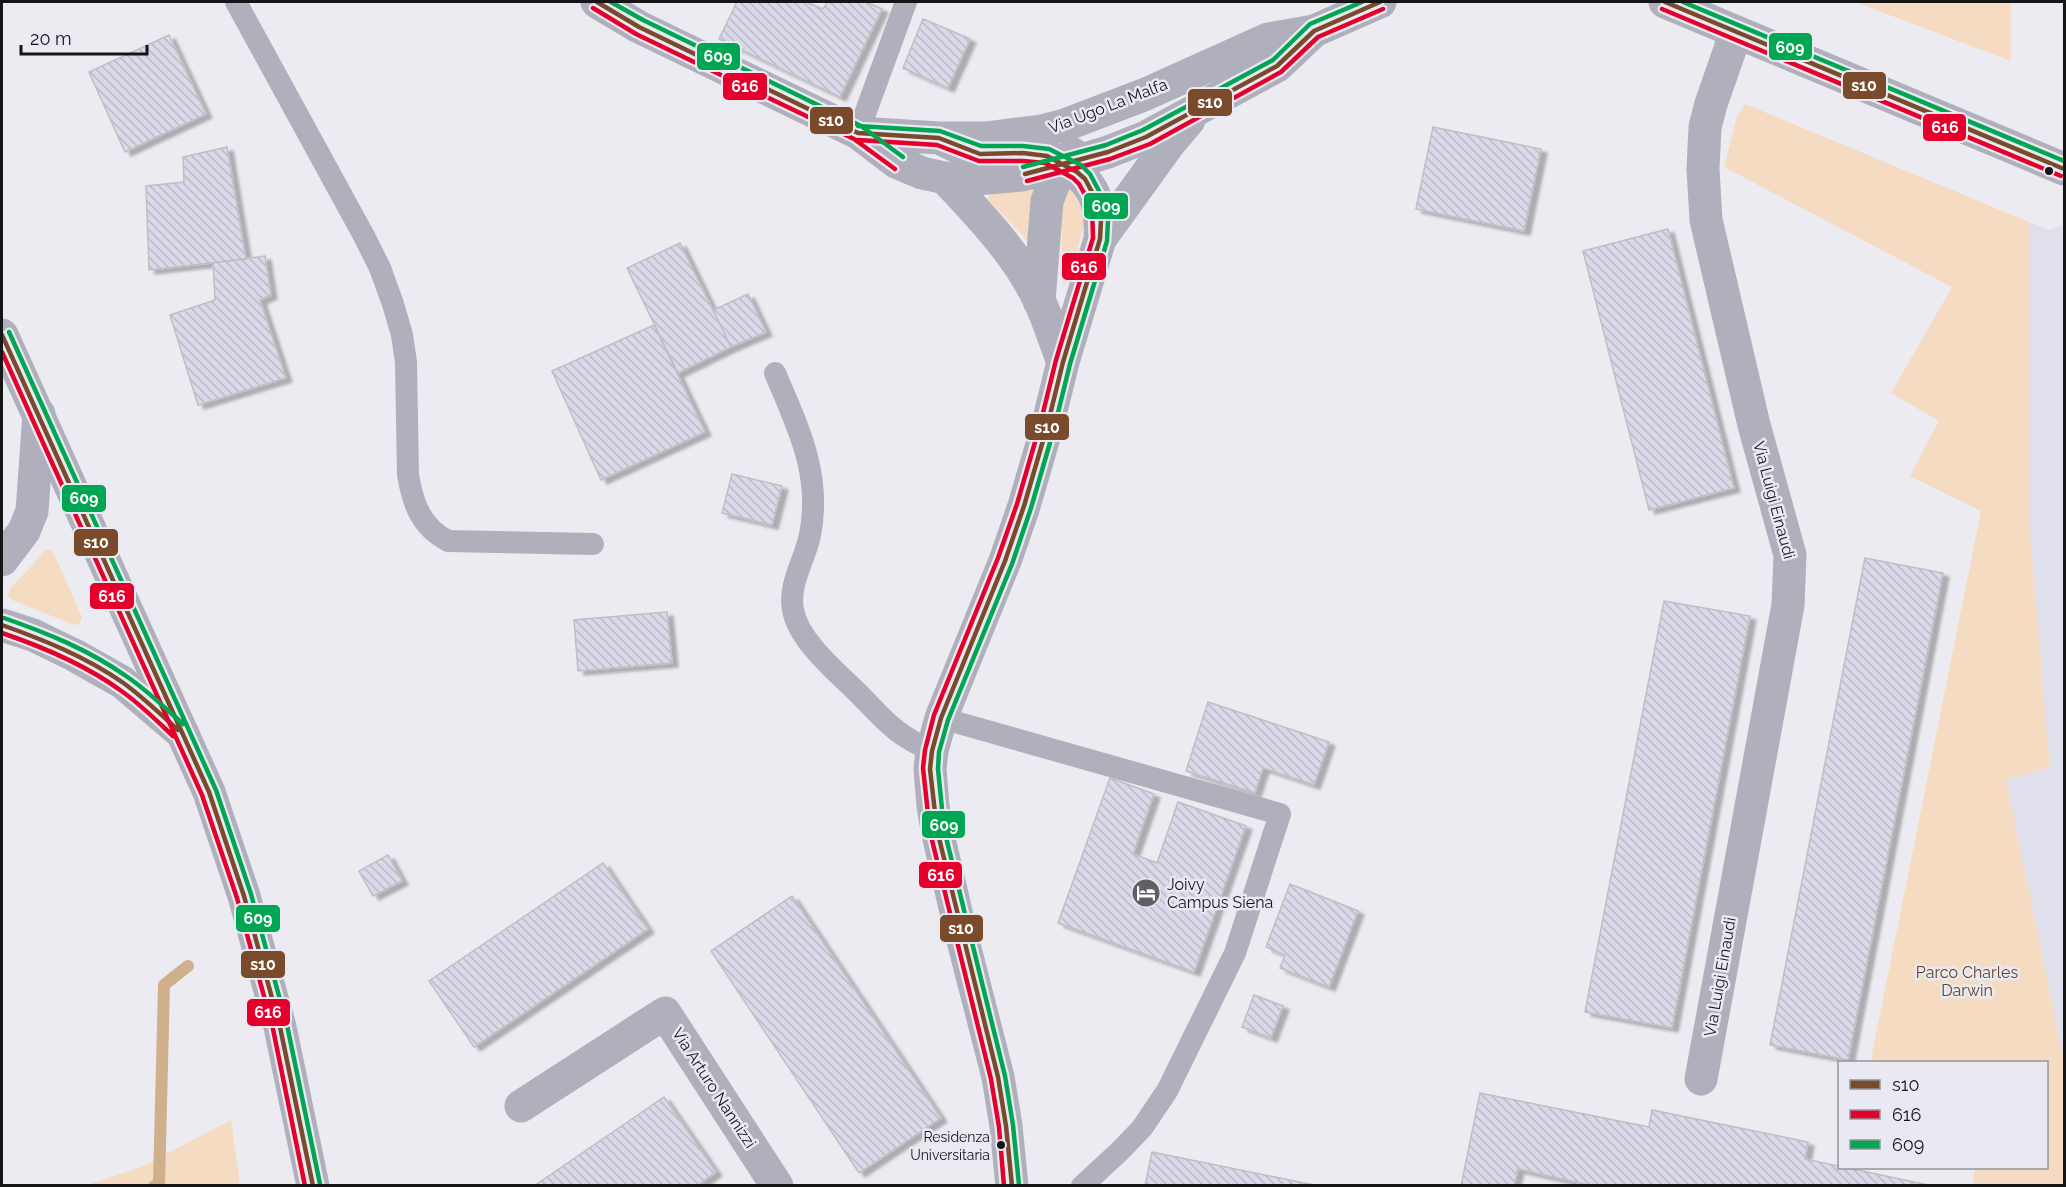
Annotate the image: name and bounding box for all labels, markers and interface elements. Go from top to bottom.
scale bar [21,18,147,56]
text: 20 m [30,28,72,49]
line badge: 609 [1768,32,1813,61]
text: 609 [1776,38,1804,57]
line badge: 609 [696,42,741,71]
text: 609 [704,47,732,66]
line badge: s10 [1842,71,1887,100]
line badge: 616 [722,72,768,101]
street label: Via Ugo La Malfa [1046,75,1170,137]
text: s10 [1851,76,1877,95]
text: 616 [731,77,759,96]
line badge: s10 [1187,88,1233,117]
text: s10 [1197,93,1223,112]
line badge: s10 [809,106,854,135]
text: s10 [818,111,844,130]
line badge: 616 [1922,113,1967,142]
text: 616 [1931,118,1959,137]
unlabelled marker [2043,165,2055,177]
line badge: 609 [1083,192,1129,220]
text: 609 [1092,197,1120,216]
line badge: 616 [1061,252,1107,281]
text: 616 [1070,258,1098,277]
line badge: s10 [1024,413,1070,441]
text: s10 [1034,418,1060,437]
street label: Via Luigi Einaudi [1749,439,1799,561]
line badge: 609 [61,484,107,513]
text: 609 [70,489,98,508]
line badge: s10 [73,528,119,557]
text: s10 [83,533,109,552]
line badge: 616 [89,582,135,610]
text: 616 [98,587,126,606]
line badge: 609 [921,810,966,839]
text: 609 [930,816,958,835]
line badge: 616 [918,861,963,889]
text: 616 [927,866,955,885]
place label: Joivy Campus Siena [1167,875,1273,912]
hotel icon: Joivy Campus Siena [1130,877,1162,909]
line badge: 609 [235,904,281,933]
text: 609 [244,909,272,928]
line badge: s10 [939,914,984,943]
street label: Via Luigi Einaudi [1700,916,1740,1038]
text: s10 [948,919,974,938]
line badge: s10 [240,950,286,979]
text: s10 [250,955,276,974]
park label: Parco Charles Darwin [1916,963,2018,1000]
line badge: 616 [246,998,291,1027]
text: 616 [254,1003,282,1022]
street label: Via Arturo Nannizzi [668,1024,760,1152]
legend [1838,1061,2048,1169]
text: s10 [1892,1074,1919,1095]
text: 616 [1892,1104,1922,1125]
place label: Residenza Universitaria [910,1129,990,1163]
text: 609 [1892,1134,1924,1155]
marker: Residenza Universitaria [995,1139,1007,1151]

